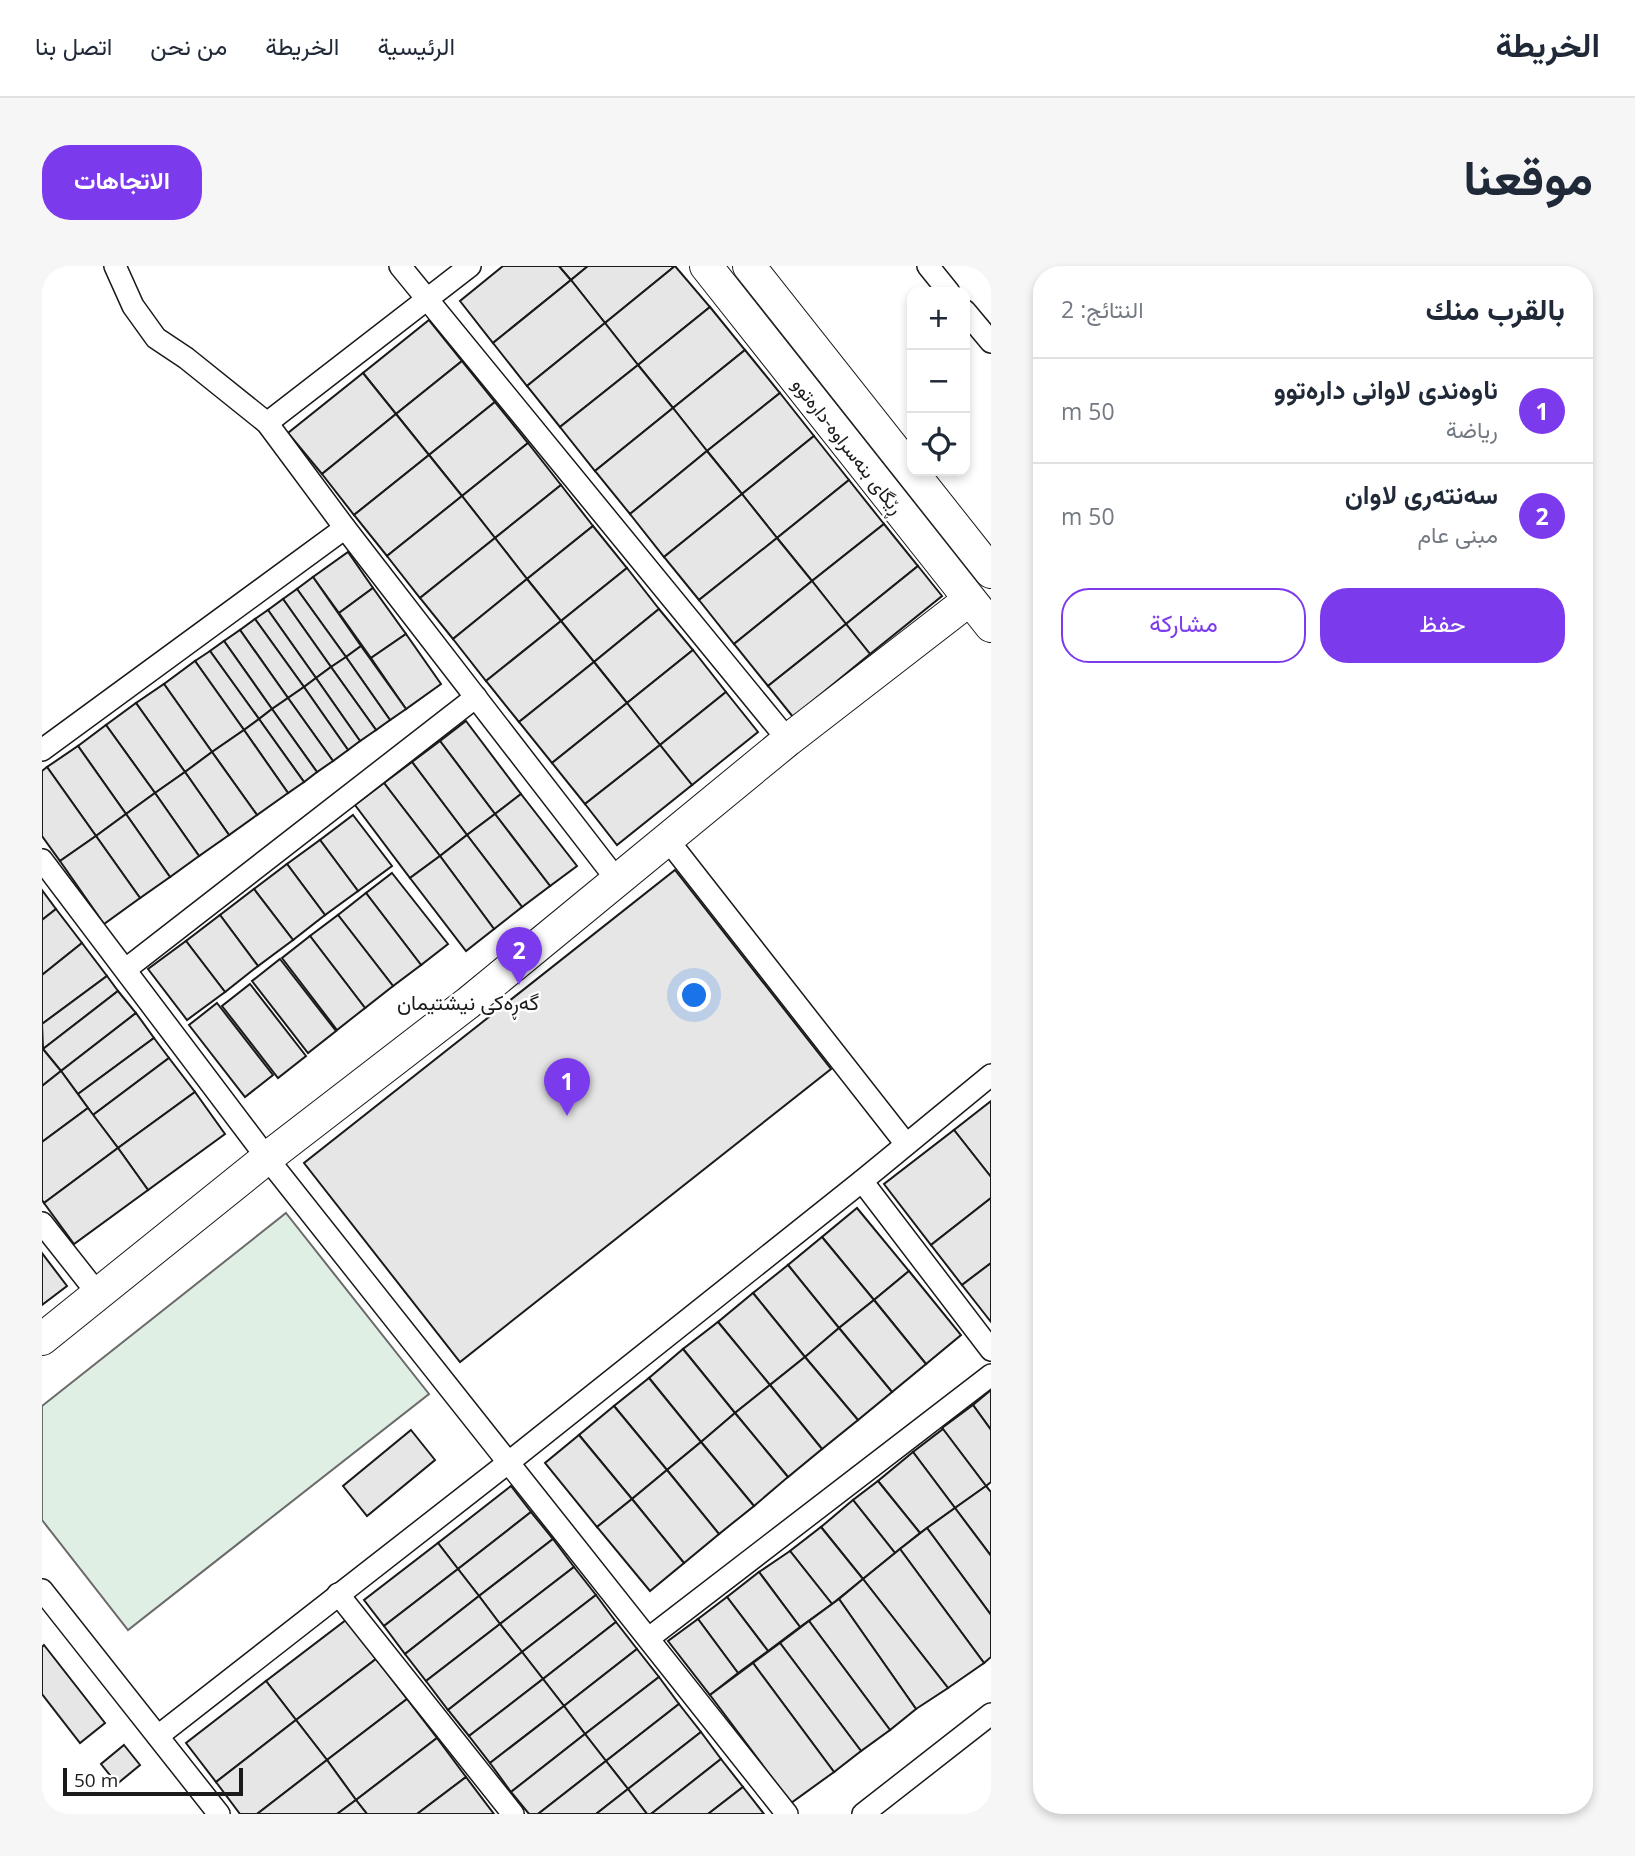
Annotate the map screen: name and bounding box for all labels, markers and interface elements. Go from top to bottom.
text: الخريطة [1496,22,1600,67]
text: اتصل بنا [35,29,112,62]
text: من نحن [150,29,227,62]
text: الخريطة [265,29,339,62]
text: الرئيسية [377,29,455,62]
text: موقعنا [1463,143,1593,209]
button: الاتجاهات [42,145,202,220]
map controls [907,287,970,476]
button: + [907,287,970,350]
text: بالقرب منك [1425,288,1565,329]
text: النتائج: 2 [1061,293,1144,325]
button: − [907,350,970,413]
text: ناوەندی لاوانی دارەتوو [1274,371,1498,407]
street label: ڕێگای بنەسراوە-دارەتوو [784,372,909,521]
text: 50 m [1061,395,1115,427]
text: 1 [1535,395,1549,427]
button: locate [907,413,970,476]
text: رياضة [1446,413,1498,445]
text: سەنتەری لاوان [1345,476,1498,512]
text: 50 m [1061,500,1115,532]
text: 2 [1535,500,1549,532]
text: مبنى عام [1417,518,1498,550]
button: مشاركة [1061,588,1306,663]
button: حفظ [1320,588,1565,663]
pin: 2 [496,927,542,985]
your location [677,978,711,1012]
district label: گەڕەکی نیشتیمان [397,988,539,1020]
pin: 1 [544,1058,590,1116]
scale bar [63,1765,243,1797]
text: 50 m [74,1767,118,1793]

